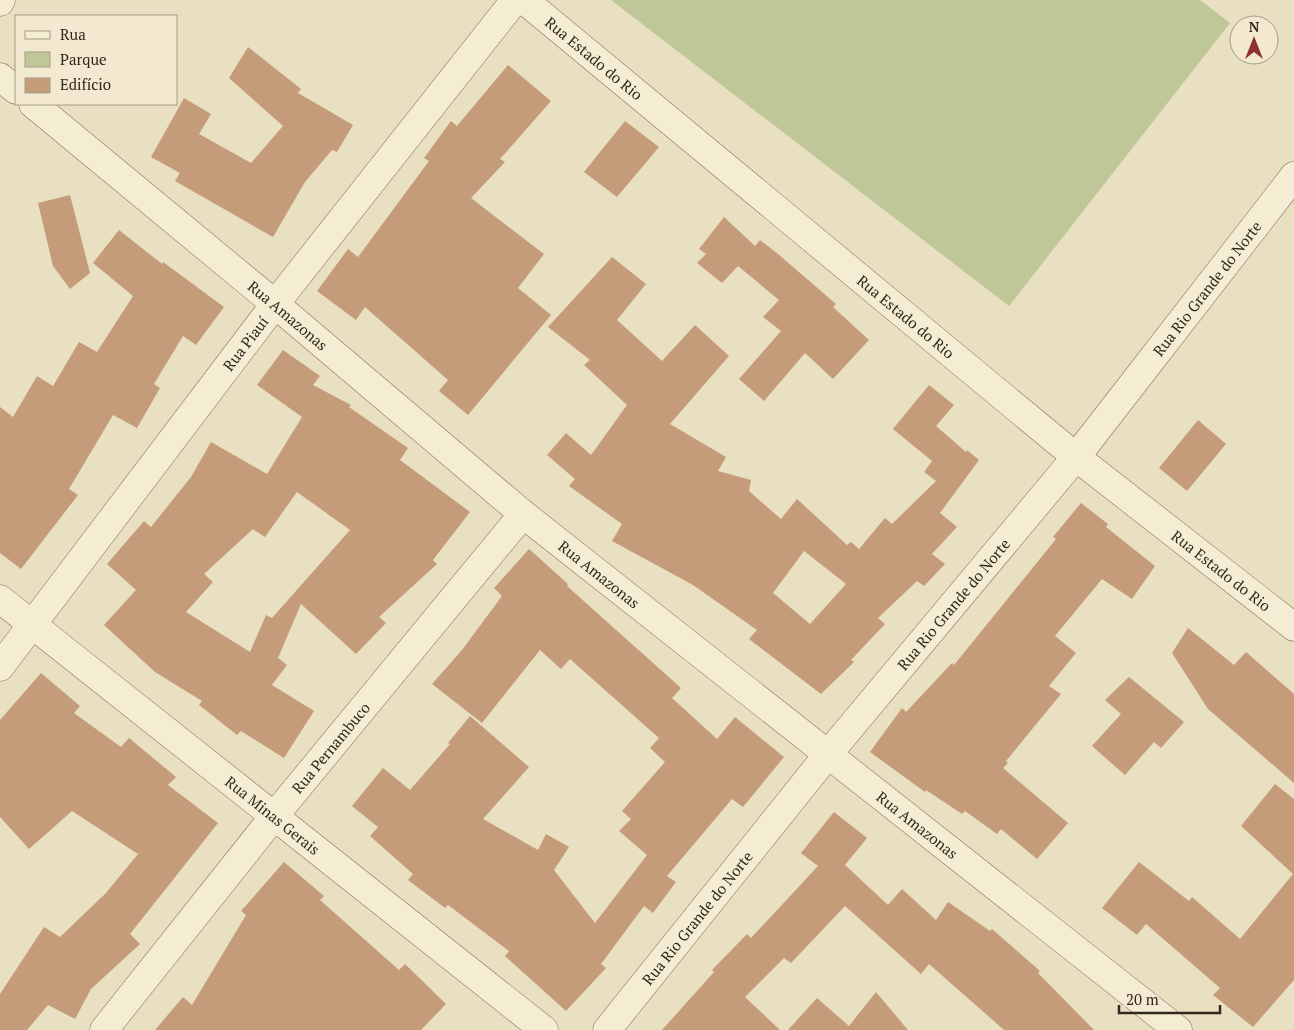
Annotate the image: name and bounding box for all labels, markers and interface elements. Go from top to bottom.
street label: Rua Estado do Rio [541,12,647,104]
legend [15,15,178,105]
north arrow [1229,15,1279,65]
text: N [1249,17,1260,36]
text: Rua [60,24,86,44]
text: Parque [60,49,107,69]
text: Edifício [60,74,111,94]
street label: Rua Rio Grande do Norte [1148,217,1266,360]
street label: Rua Estado do Rio [853,270,959,363]
street label: Rua Amazonas [244,276,332,354]
street label: Rua Piauí [218,312,273,375]
street label: Rua Estado do Rio [1168,525,1275,615]
street label: Rua Rio Grande do Norte [892,534,1014,674]
street label: Rua Amazonas [554,536,644,612]
street label: Rua Pernambuco [287,698,374,797]
street label: Rua Minas Gerais [221,771,324,859]
street label: Rua Amazonas [873,786,962,863]
street label: Rua Rio Grande do Norte [637,847,757,989]
scale bar [1119,982,1220,1014]
text: 20 m [1126,989,1159,1009]

